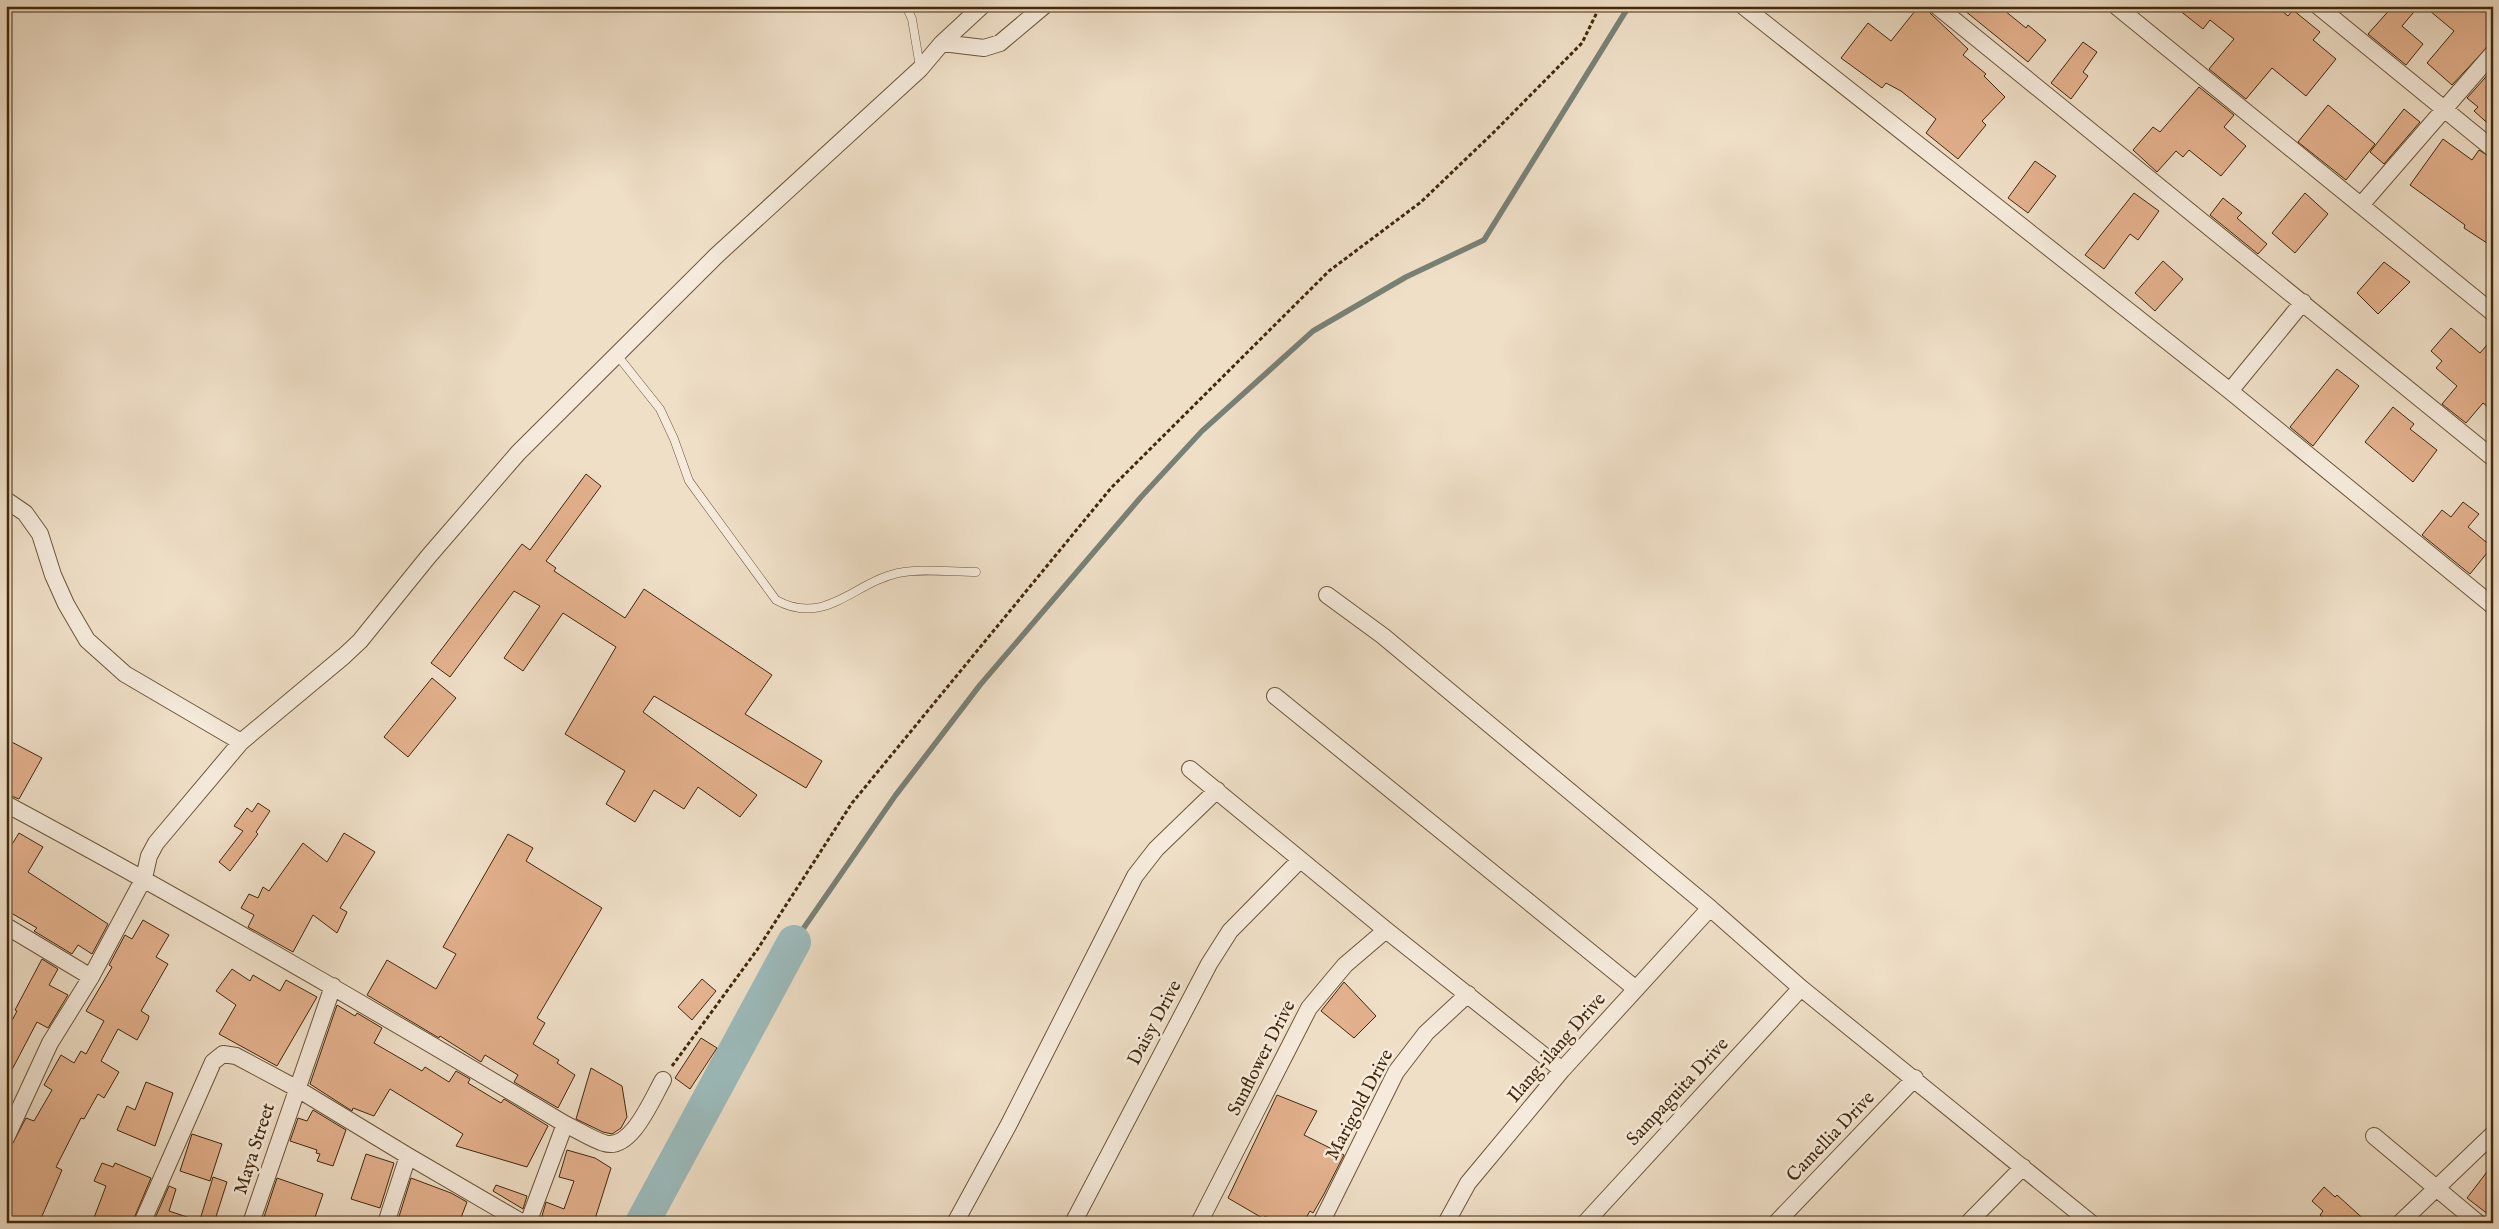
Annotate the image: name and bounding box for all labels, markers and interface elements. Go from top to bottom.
street label: Daisy Drive [1123,976,1188,1070]
street label: Ilang-ilang Drive [1503,988,1612,1108]
street label: Sunflower Drive [1223,996,1302,1120]
street label: Sampaguita Drive [1622,1033,1735,1151]
street label: Marigold Drive [1321,1045,1399,1165]
street label: Camellia Drive [1782,1086,1881,1188]
street label: Maya Street [229,1100,281,1198]

